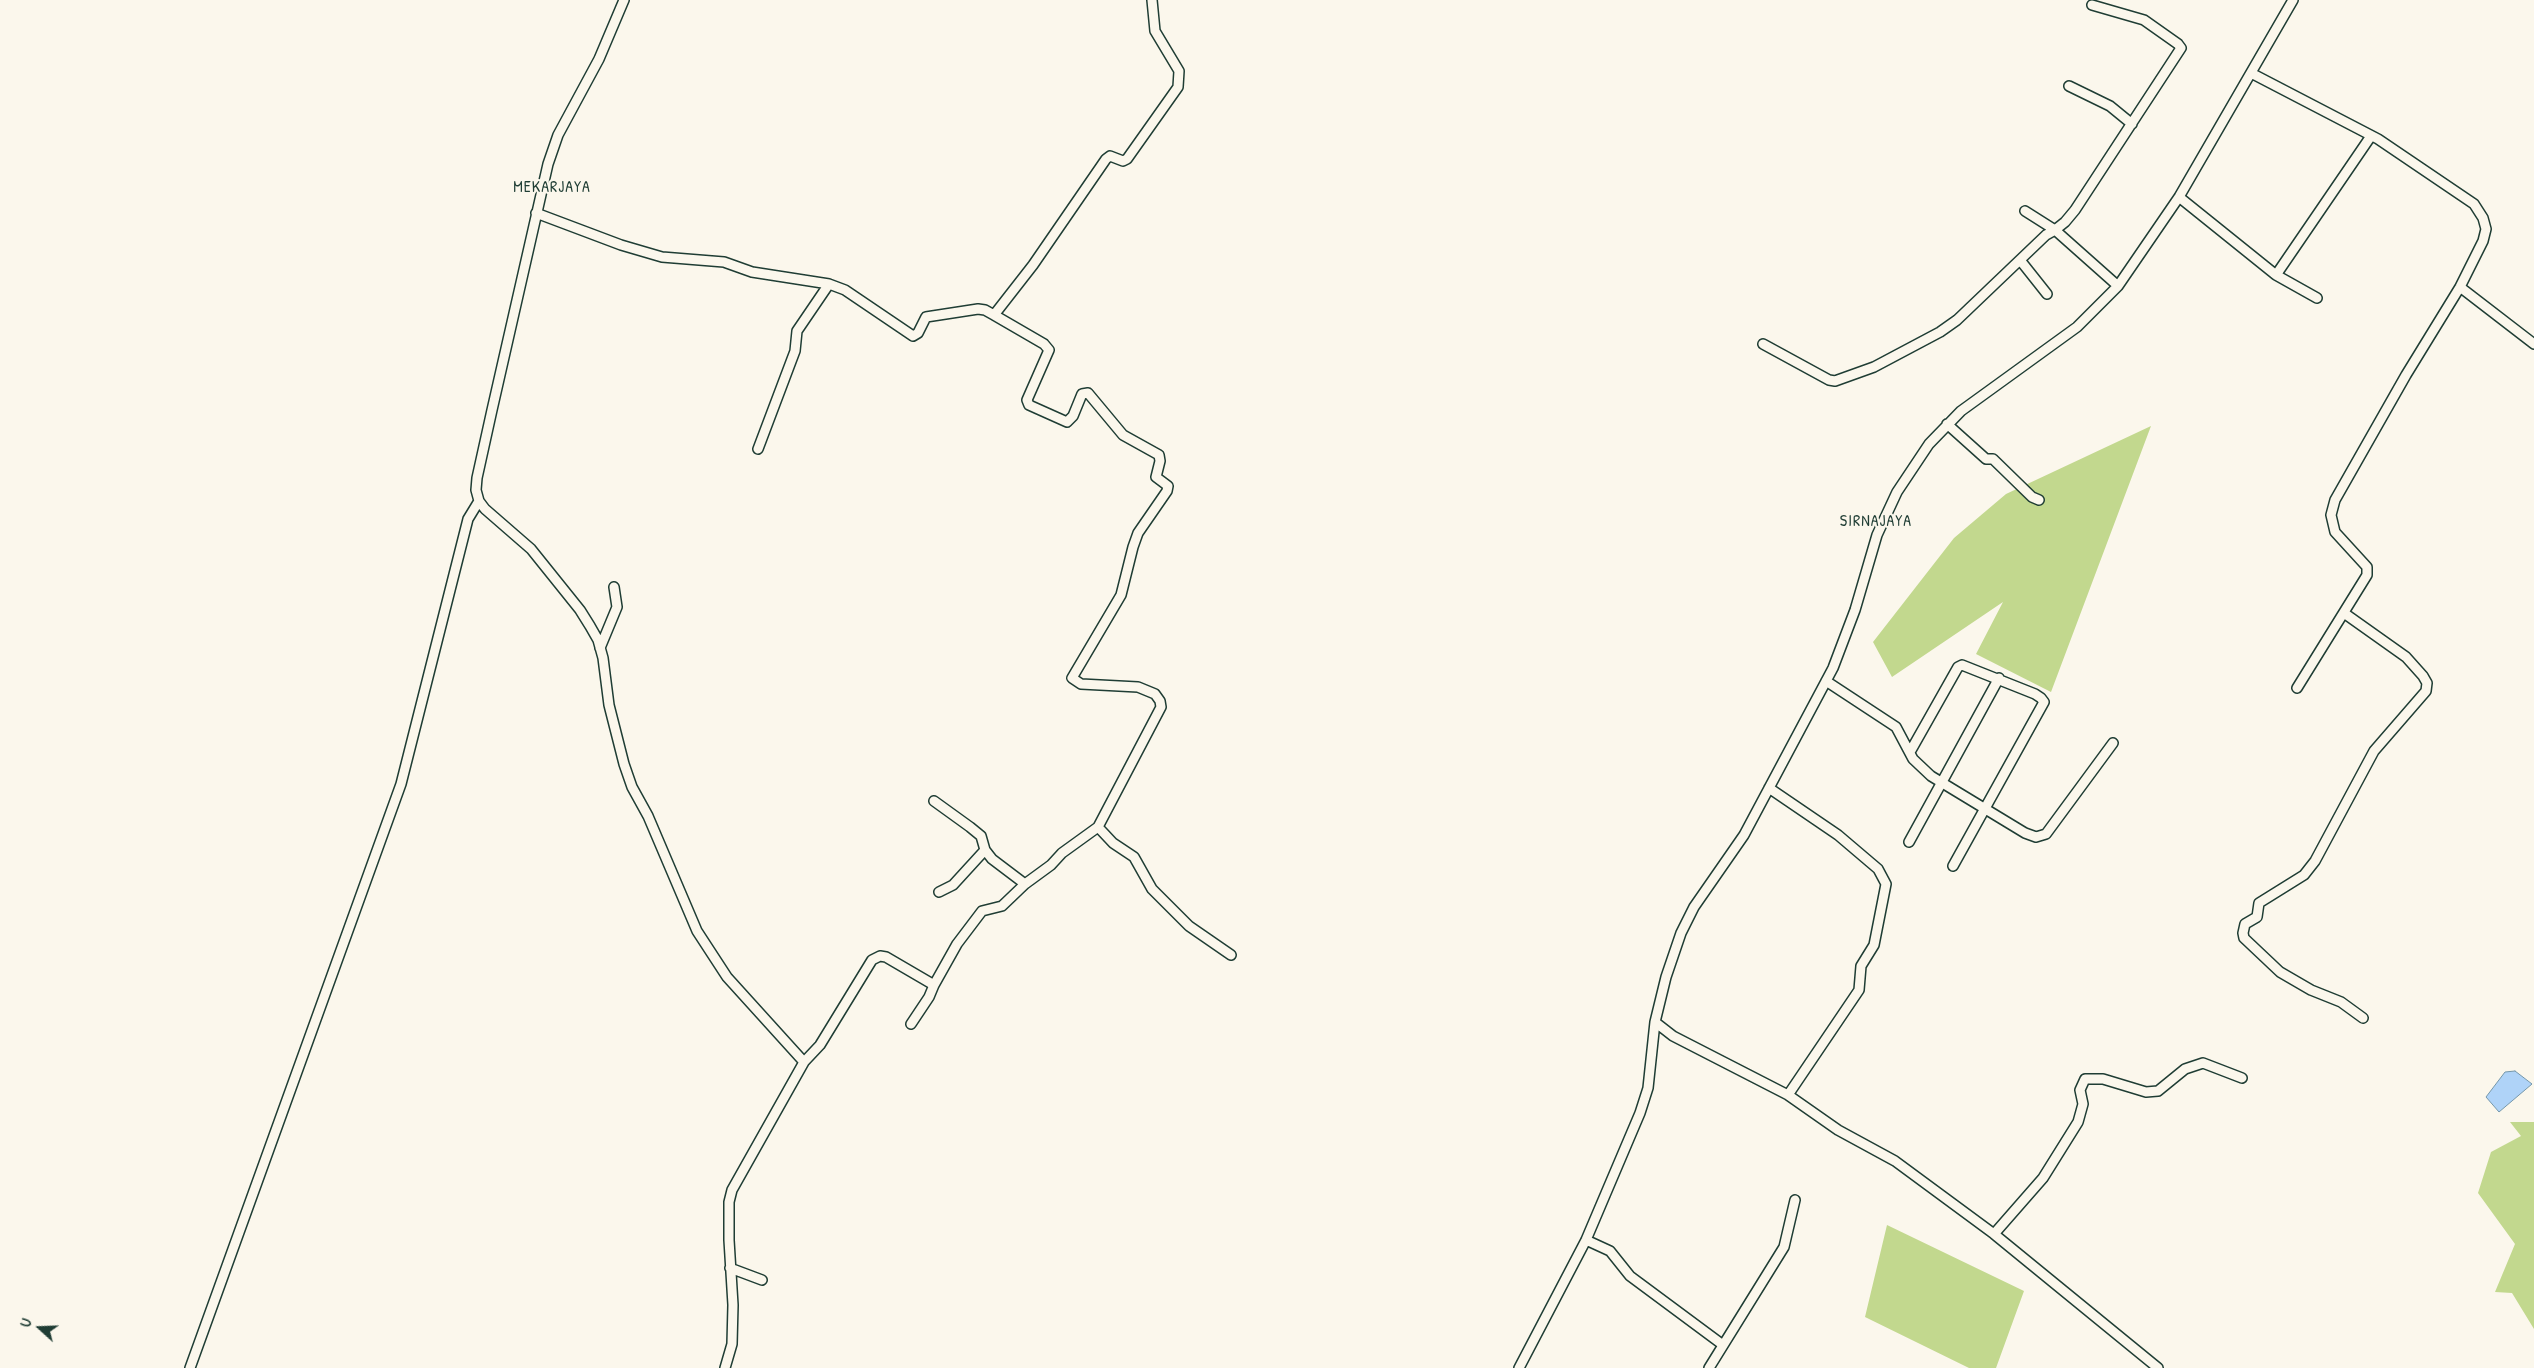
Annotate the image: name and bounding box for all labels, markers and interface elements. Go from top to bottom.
district label: MEKARJAYA [512,178,592,198]
district label: SIRNAJAYA [1839,512,1913,532]
north arrow [15,1303,65,1353]
text: U [15,1316,36,1330]

